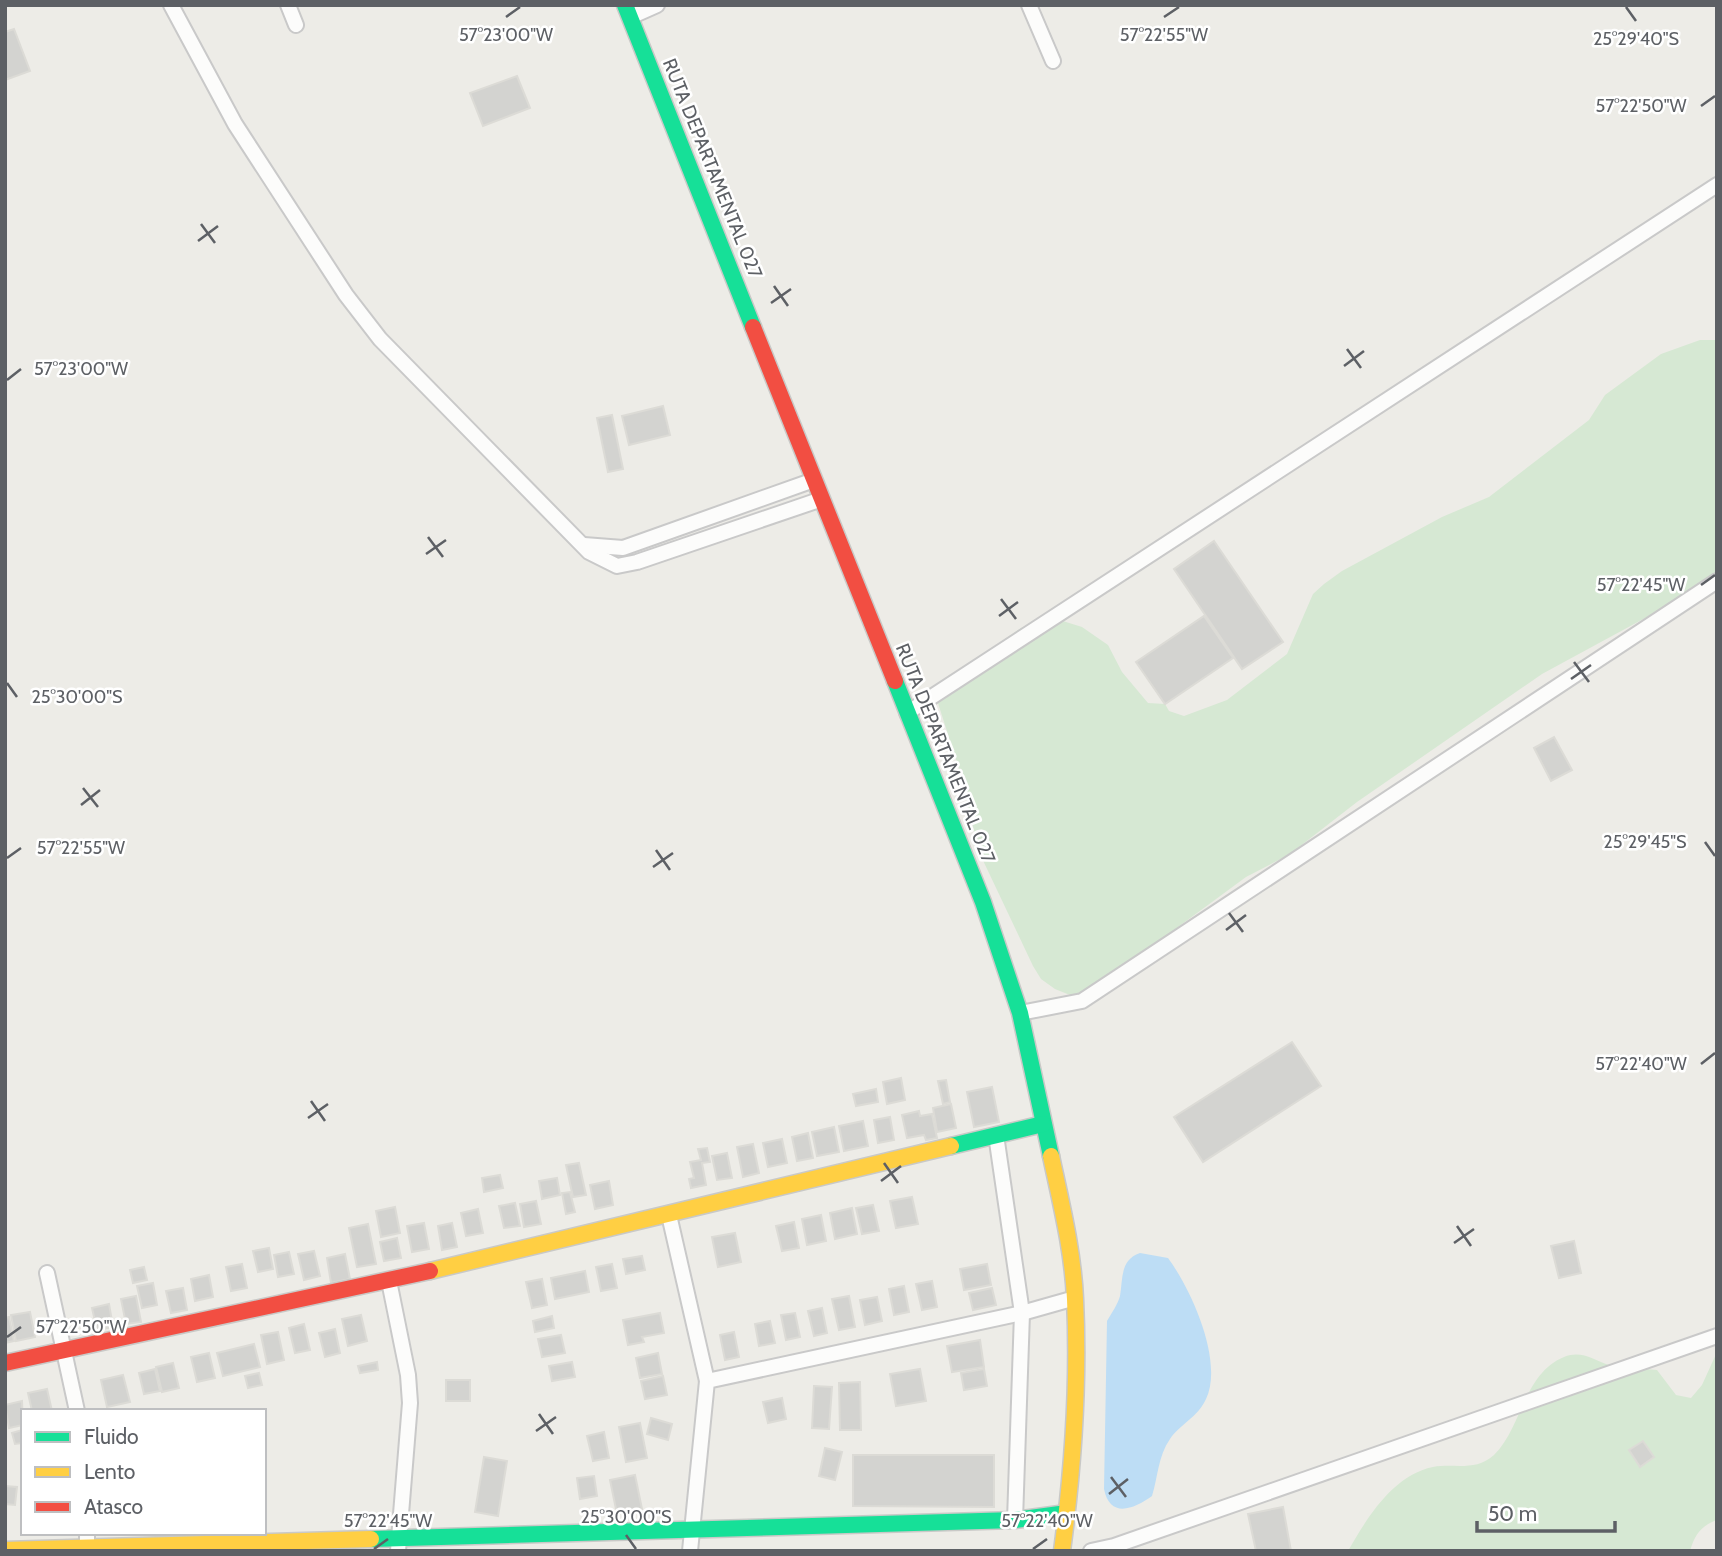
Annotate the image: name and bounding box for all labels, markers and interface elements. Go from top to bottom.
text: 57°23'00"W [459,24,553,46]
text: 57°22'55"W [1120,24,1208,46]
text: 25°29'40"S [1593,28,1679,50]
street label: RUTA DEPARTAMENTAL 027 [658,55,767,282]
text: 57°22'50"W [1595,95,1687,117]
text: 57°23'00"W [34,358,128,380]
text: 57°22'45"W [1597,574,1685,596]
street label: RUTA DEPARTAMENTAL 027 [891,640,1000,867]
text: 25°30'00"S [31,686,123,708]
text: 25°29'45"S [1603,831,1687,853]
text: 57°22'55"W [37,837,125,859]
text: 57°22'40"W [1595,1053,1687,1075]
text: 57°22'50"W [35,1316,127,1338]
legend [21,1409,266,1535]
text: Fluido [84,1424,139,1449]
text: Lento [84,1459,135,1484]
scale bar [1477,1490,1615,1534]
text: Atasco [84,1494,143,1519]
text: 50 m [1488,1501,1537,1526]
text: 25°30'00"S [580,1506,672,1528]
text: 57°22'45"W [344,1510,432,1532]
text: 57°22'40"W [1001,1510,1093,1532]

